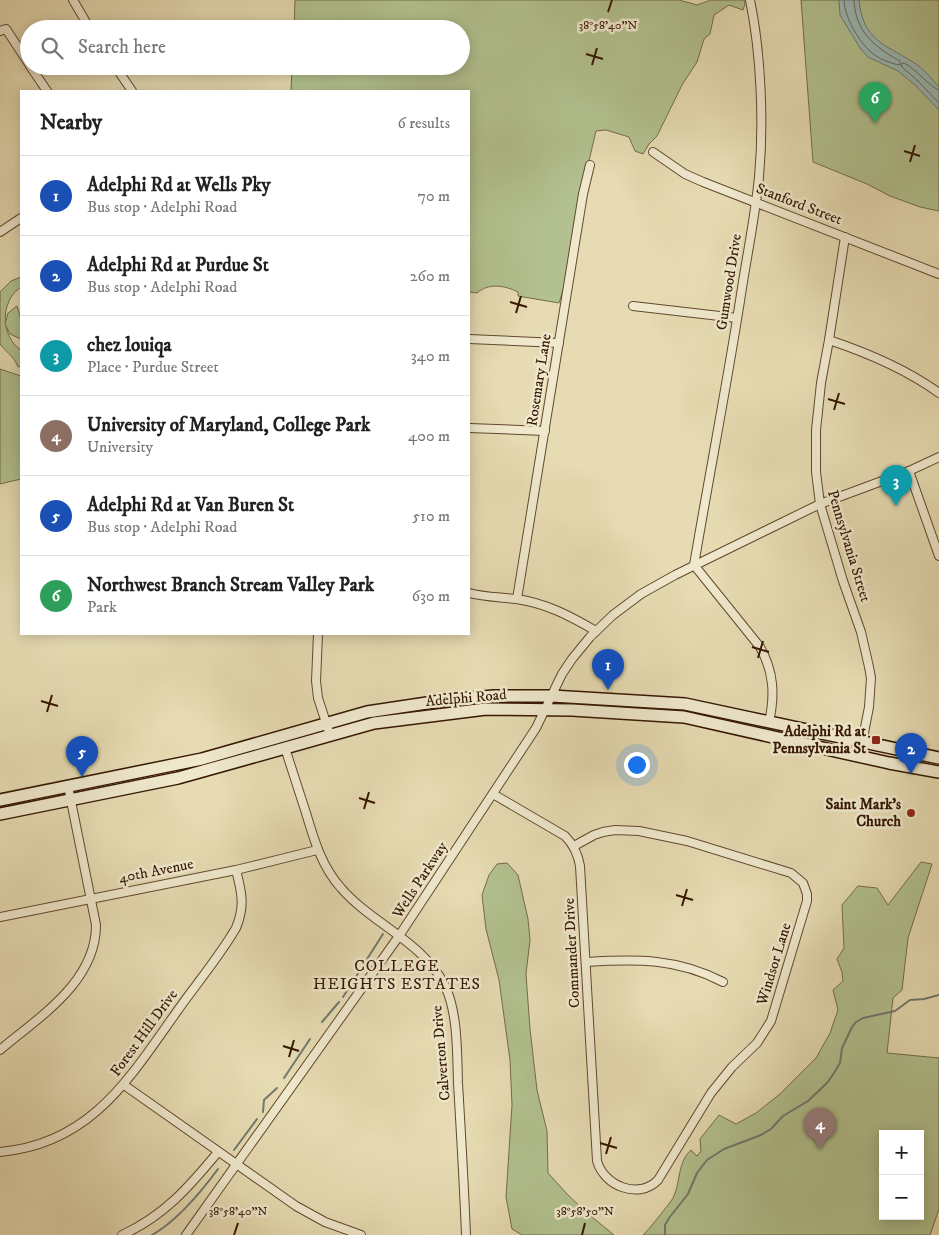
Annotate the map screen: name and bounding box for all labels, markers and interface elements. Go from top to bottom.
text: 38°58'40"N [579,18,637,33]
search box [20,20,470,75]
icon: search [38,34,66,62]
text: Search here [78,36,166,59]
pin: 6 [859,82,891,123]
text: Nearby [40,110,102,136]
text: 6 results [397,113,450,133]
text: Adelphi Rd at Wells Pky [87,174,271,197]
street label: Stanford Street [753,179,845,229]
text: 1 [53,186,59,206]
text: 70 m [418,186,450,206]
text: Bus stop · Adelphi Road [87,197,237,217]
street label: Gumwood Drive [712,233,746,331]
text: Adelphi Rd at Purdue St [87,254,269,277]
text: 2 [52,266,60,286]
text: 260 m [410,266,450,286]
text: Bus stop · Adelphi Road [87,277,237,297]
street label: Rosemary Lane [522,333,556,427]
text: chez louiqa [87,334,172,357]
text: 3 [53,346,59,366]
text: 340 m [411,346,450,366]
text: Place · Purdue Street [87,357,219,377]
text: University of Maryland, College Park [87,414,370,437]
text: 4 [51,426,61,446]
text: 400 m [408,426,450,446]
text: University [87,437,153,457]
pin: 3 [880,465,912,506]
street label: Pennsylvania Street [823,488,875,605]
text: Adelphi Rd at Van Buren St [87,494,294,517]
text: 5 [52,506,60,526]
text: 510 m [412,506,450,526]
text: Bus stop · Adelphi Road [87,517,237,537]
text: Northwest Branch Stream Valley Park [87,574,374,597]
text: 6 [52,586,60,606]
text: 630 m [412,586,450,606]
text: Park [87,597,117,617]
pin: 1 [592,649,624,690]
street label: Adelphi Road [425,685,508,711]
place label: Adelphi Rd at Pennsylvania St [772,722,866,758]
pin: 2 [895,733,927,774]
marker: Adelphi Rd at Pennsylvania St [870,734,882,746]
pin: 5 [66,736,98,777]
your location [624,752,650,778]
place label: Saint Mark's Church [826,795,901,831]
marker: Saint Mark's Church [905,807,917,819]
street label: Wells Parkway [388,837,452,923]
street label: 40th Avenue [117,854,195,888]
street label: Commander Drive [560,898,584,1008]
street label: Windsor Lane [752,921,796,1008]
district label: COLLEGE HEIGHTS ESTATES [313,956,481,994]
street label: Forest Hill Drive [106,986,182,1080]
street label: Calverton Drive [427,1005,455,1101]
pin: 4 [804,1108,836,1149]
map controls [879,1130,924,1220]
button: + [879,1130,924,1175]
button: − [879,1175,924,1220]
text: 38°58'40"N [209,1204,267,1219]
text: 38°58'50"N [556,1204,614,1219]

